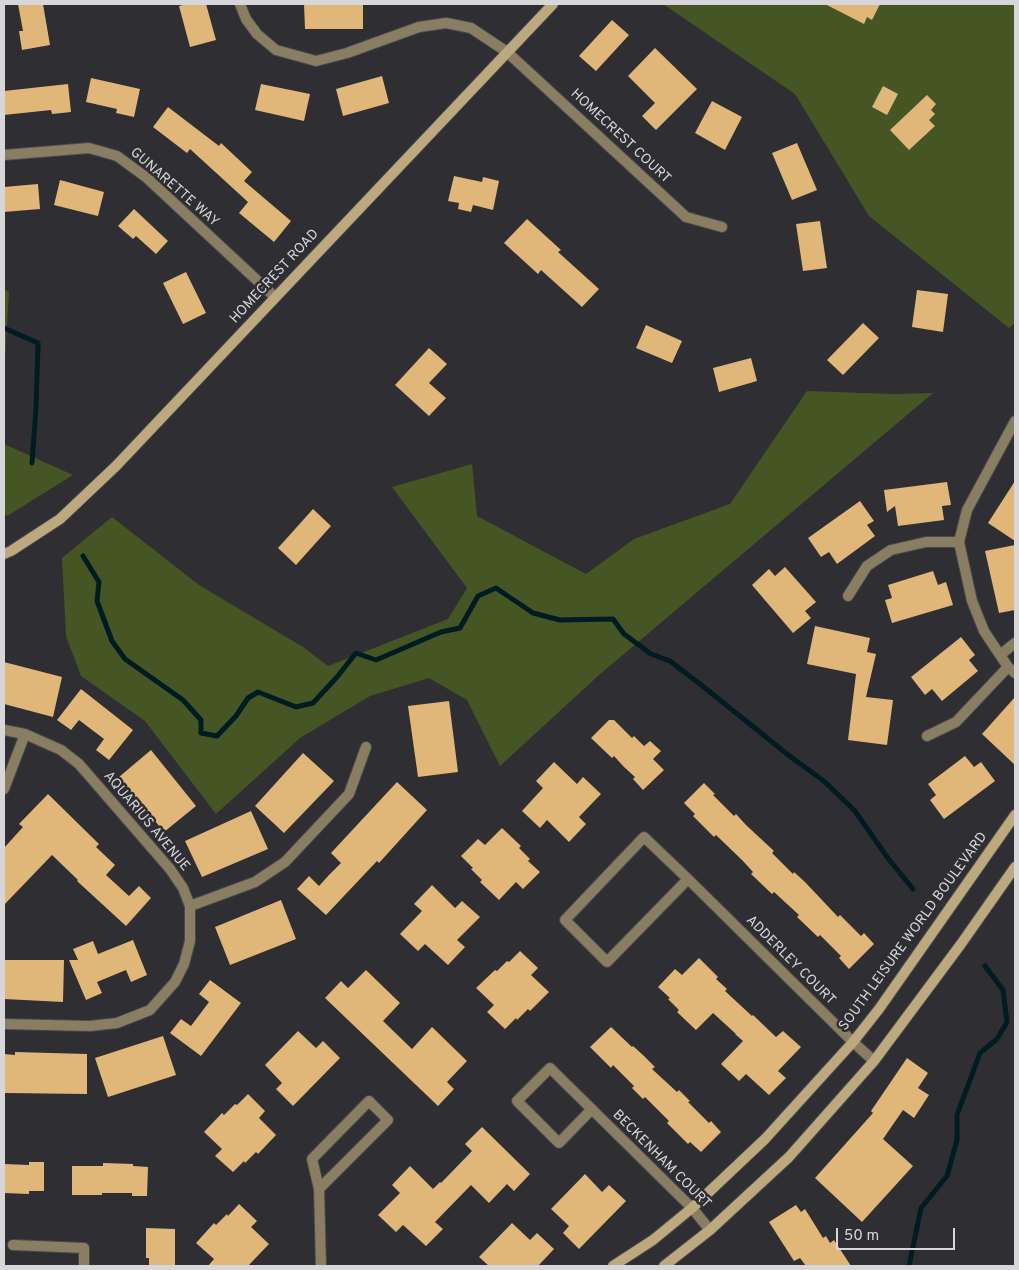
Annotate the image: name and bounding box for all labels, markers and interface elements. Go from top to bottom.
street label: HOMECREST COURT [566,86,674,188]
street label: GUNARETTE WAY [126,145,222,231]
street label: HOMECREST ROAD [227,226,323,328]
street label: AQUARIUS AVENUE [99,769,193,875]
street label: SOUTH LEISURE WORLD BOULEVARD [836,829,992,1035]
street label: ADDERLEY COURT [742,913,838,1009]
street label: BECKENHAM COURT [608,1107,714,1213]
scale bar [839,1218,958,1250]
text: 50 m [844,1227,879,1246]

